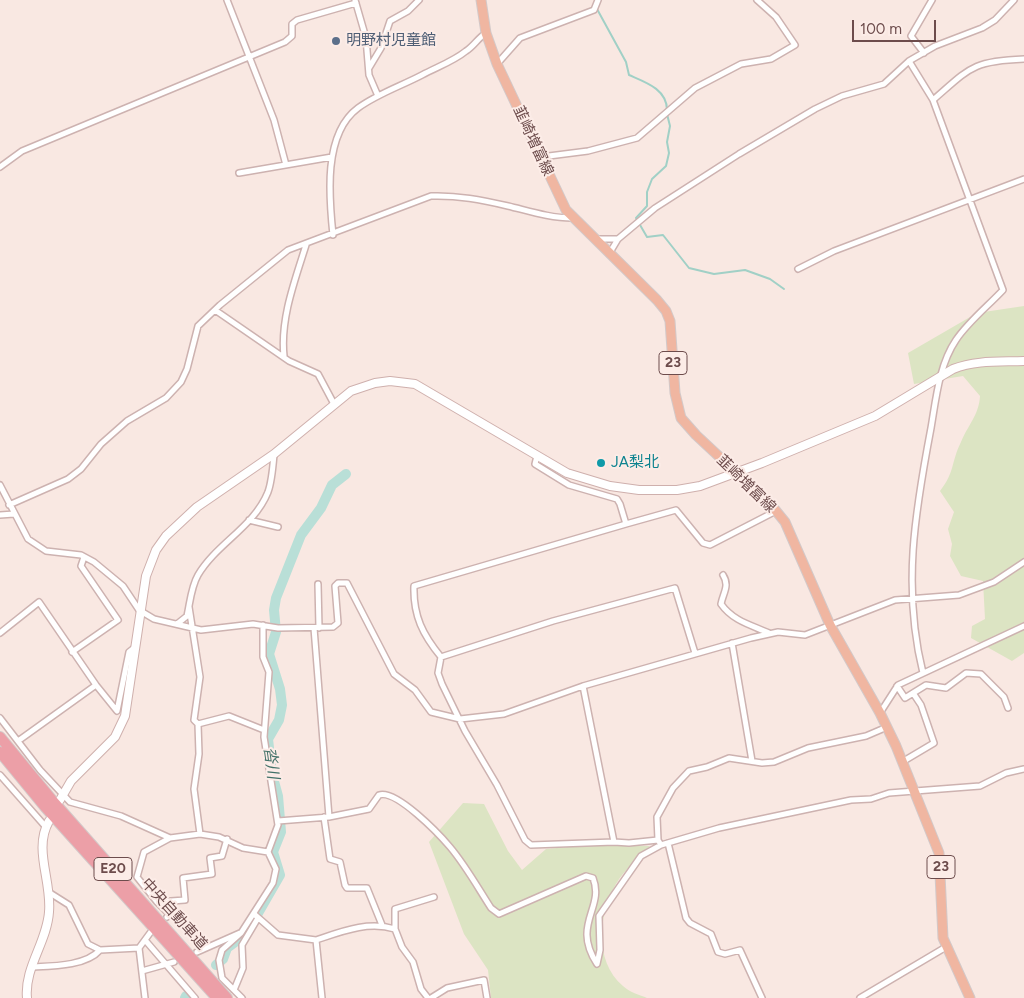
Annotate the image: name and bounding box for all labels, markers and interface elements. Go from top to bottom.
scale bar [854,10,938,42]
text: 100 m [860,20,902,38]
place label: 明野村児童館 [346,32,436,50]
marker: 明野村児童館 [330,35,342,47]
street label: 韮崎増富線 [509,103,557,179]
road number: 23 [659,352,687,374]
street label: 韮崎増富線 [713,451,779,517]
place label: JA梨北 [611,454,659,472]
marker: JA梨北 [595,457,607,469]
water label: 沓川 [259,746,283,780]
road number: 23 [927,856,955,879]
road number: E20 [94,858,132,881]
street label: 中央自動車道 [137,875,211,953]

